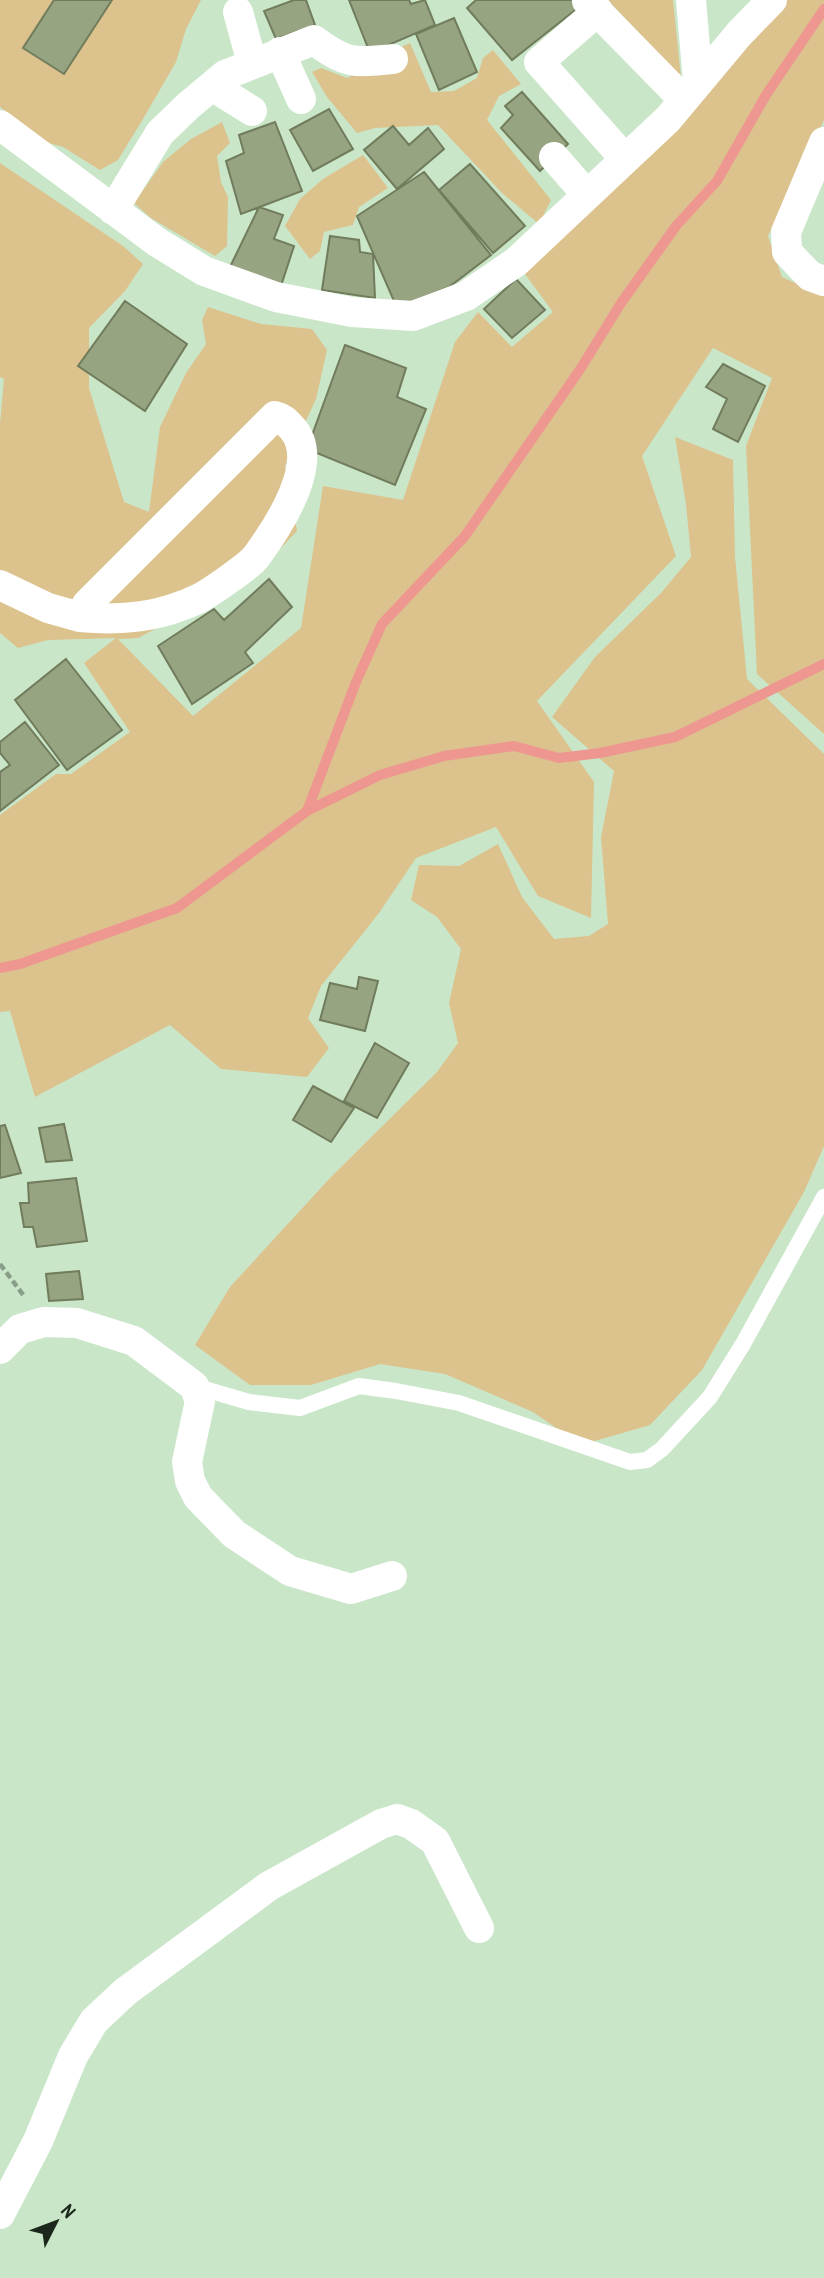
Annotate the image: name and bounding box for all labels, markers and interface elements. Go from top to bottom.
north arrow [21,2187,91,2257]
text: N [55,2198,82,2224]

